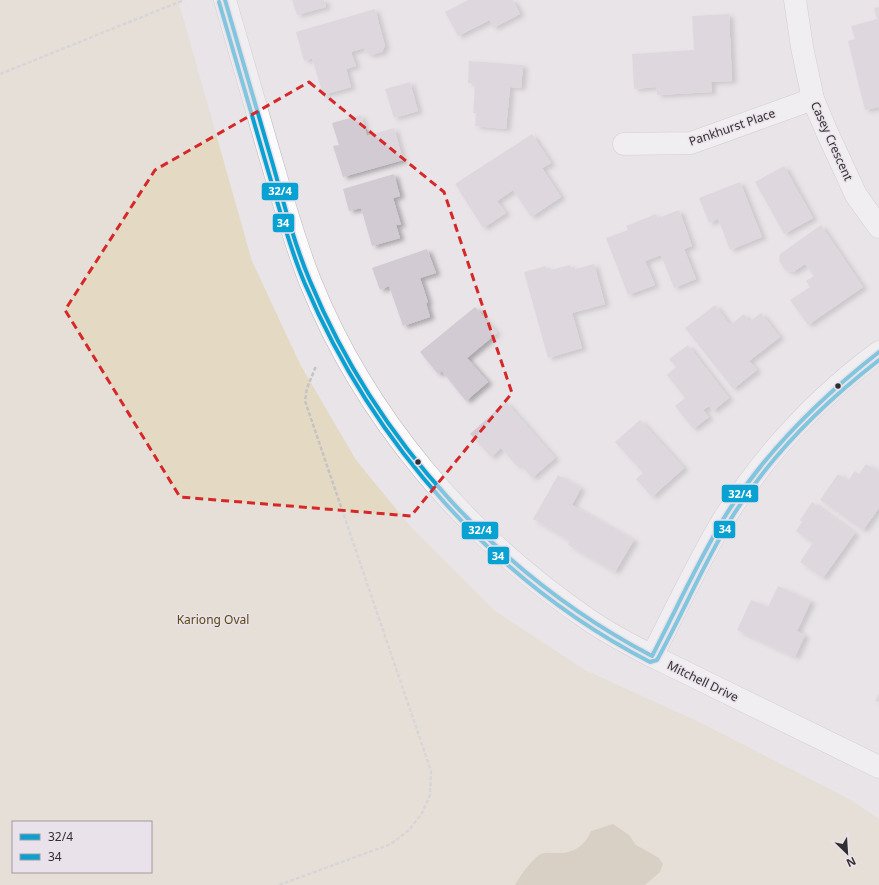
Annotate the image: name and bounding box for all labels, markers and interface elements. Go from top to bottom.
street label: Casey Crescent [807,99,857,184]
street label: Pankhurst Place [686,104,778,150]
line badge: 32/4 [261,182,299,201]
text: 32/4 [268,183,292,198]
line badge: 34 [272,213,295,233]
text: 34 [277,215,290,230]
unlabelled marker [833,381,843,391]
unlabelled marker [413,457,423,467]
line badge: 32/4 [721,484,759,503]
text: 32/4 [728,486,752,501]
line badge: 34 [713,520,736,539]
line badge: 32/4 [461,521,499,540]
text: 34 [719,521,732,536]
text: 32/4 [468,522,492,537]
line badge: 34 [487,546,510,565]
text: 34 [492,548,505,563]
park label: Kariong Oval [177,611,249,628]
street label: Mitchell Drive [665,656,742,706]
legend [12,821,152,873]
text: 32/4 [48,828,73,845]
north arrow [827,833,867,873]
text: 34 [48,848,62,865]
text: N [844,854,859,871]

